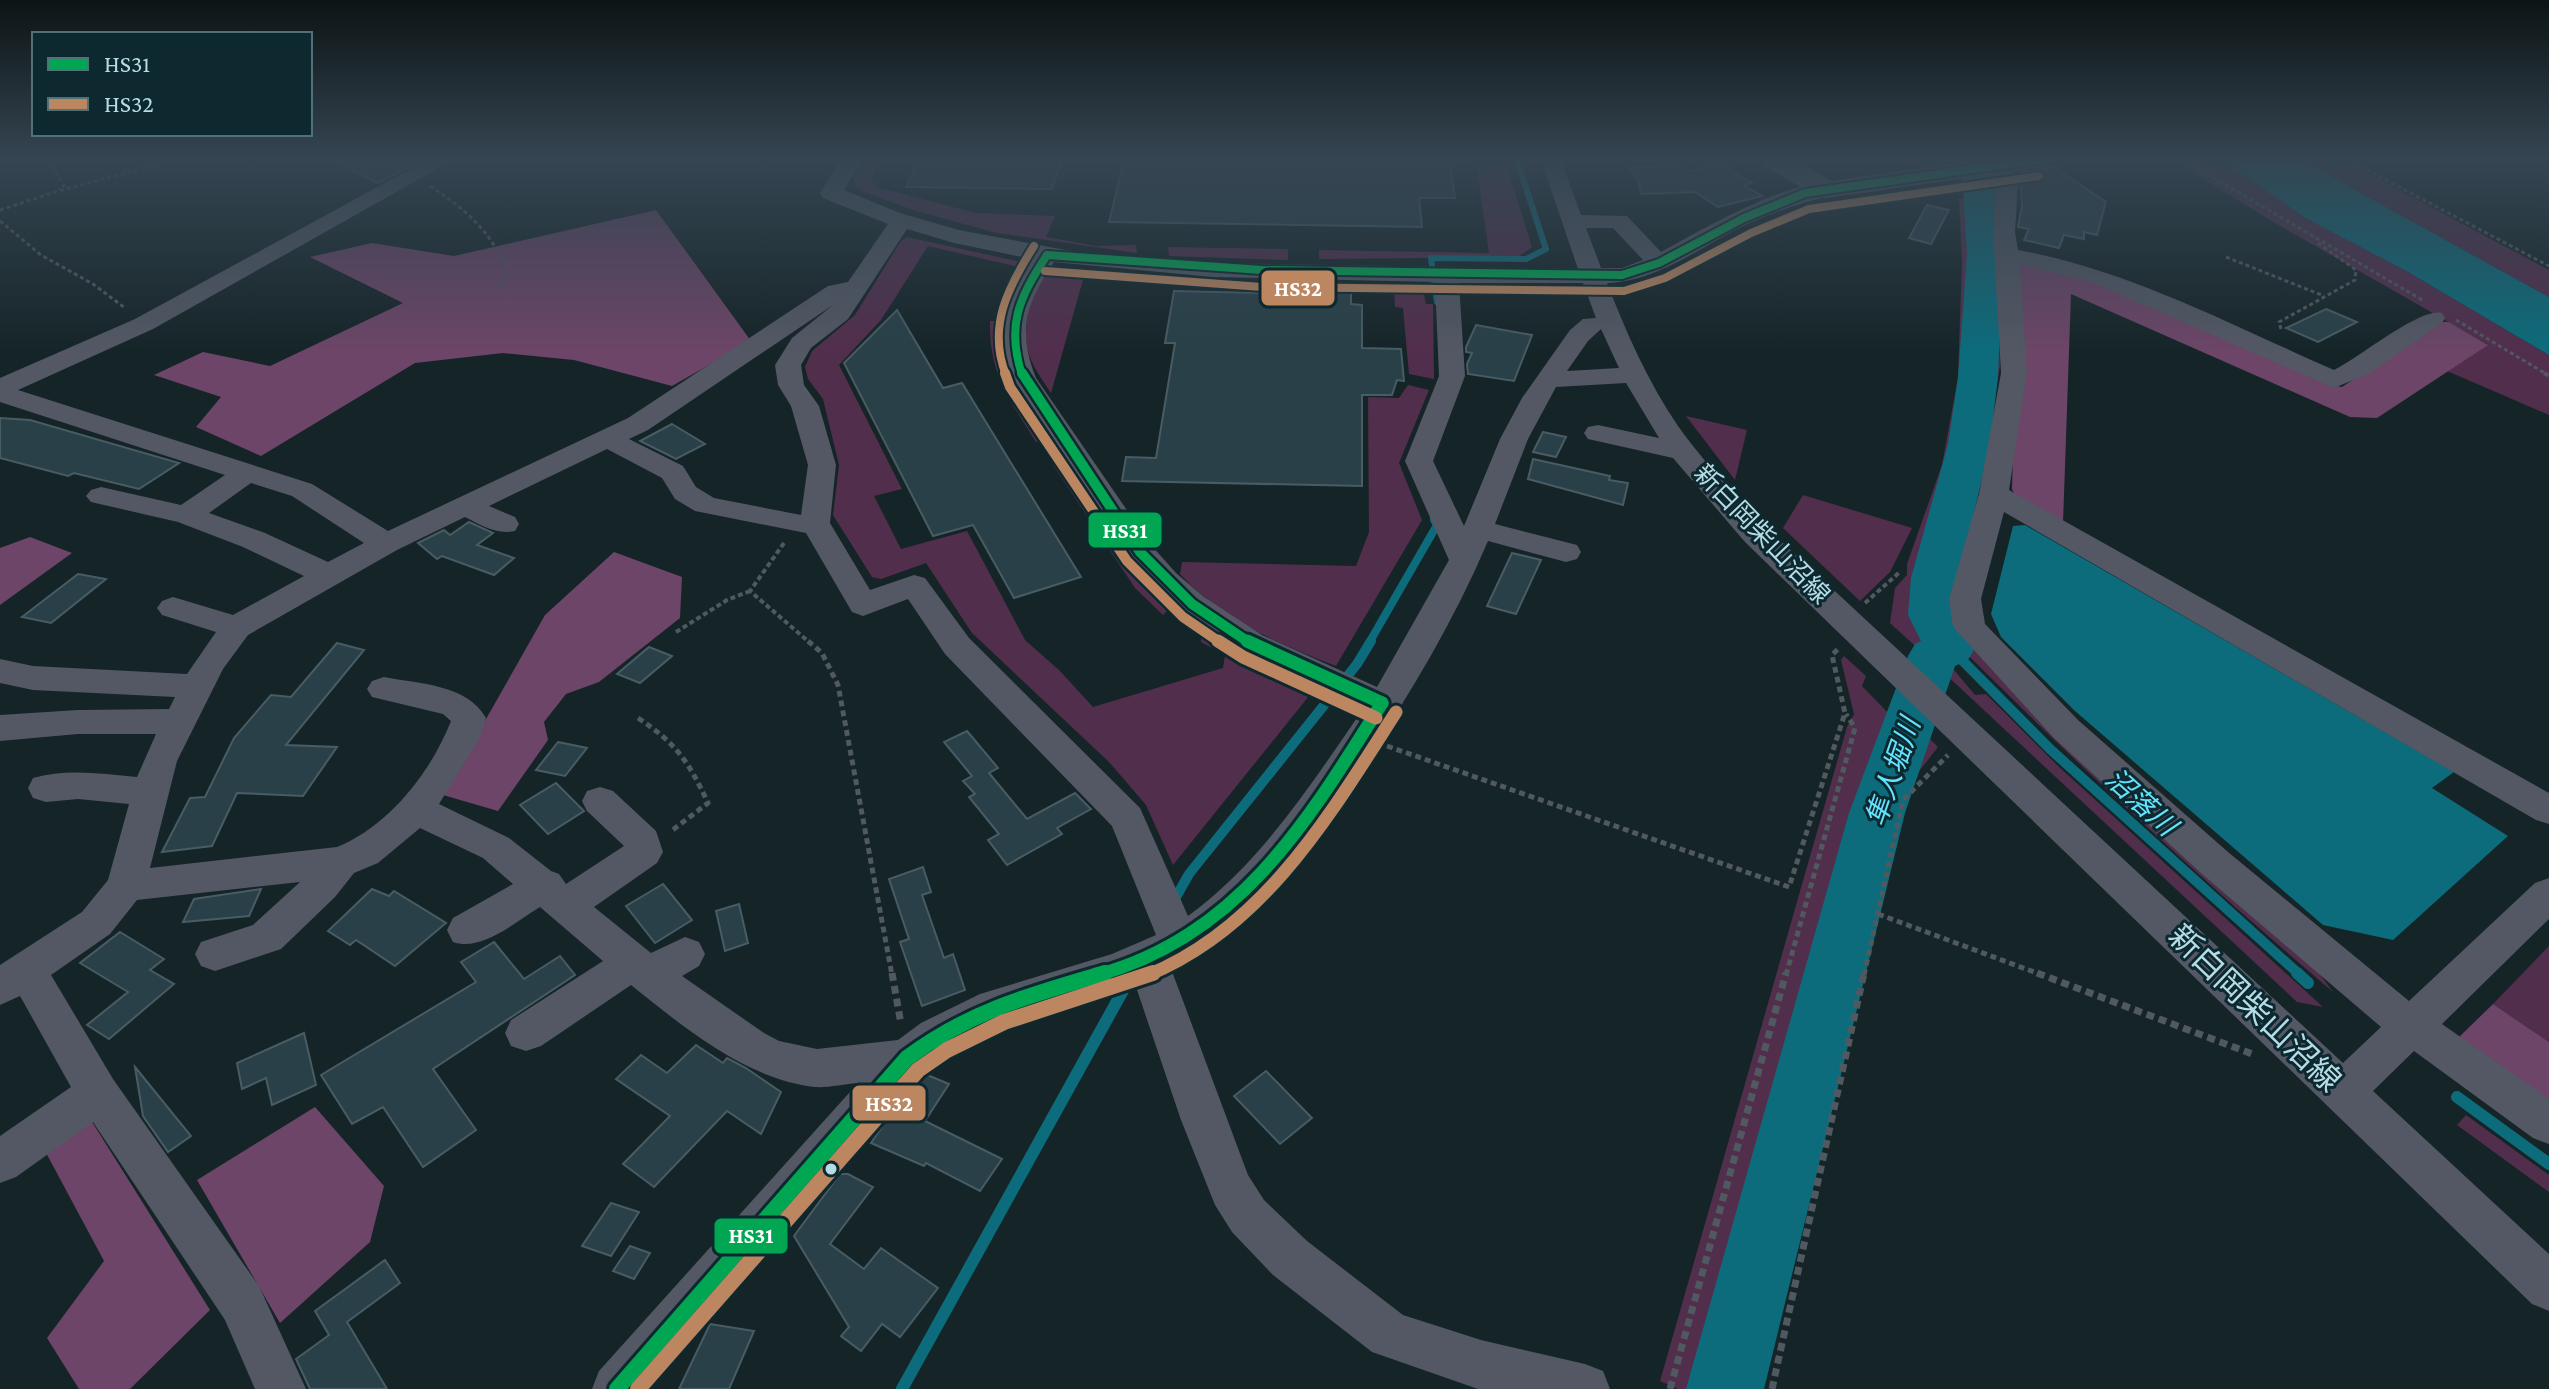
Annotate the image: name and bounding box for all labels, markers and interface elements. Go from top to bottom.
legend [32,32,312,136]
text: HS31 [104,50,150,77]
text: HS32 [104,90,154,117]
line badge: HS32 [1260,269,1336,307]
text: HS32 [1274,276,1322,301]
street label: 新白岡柴山沼線 [1688,458,1836,610]
line badge: HS31 [1087,511,1163,549]
text: HS31 [1102,518,1148,543]
water label: 隼人堀川 [1860,711,1927,830]
water label: 沼落川 [2099,762,2185,844]
street label: 新白岡柴山沼線 [2162,917,2348,1099]
line badge: HS32 [851,1084,927,1122]
text: HS32 [865,1091,913,1116]
unlabelled marker [823,1161,839,1177]
line badge: HS31 [713,1217,789,1255]
text: HS31 [728,1223,774,1248]

